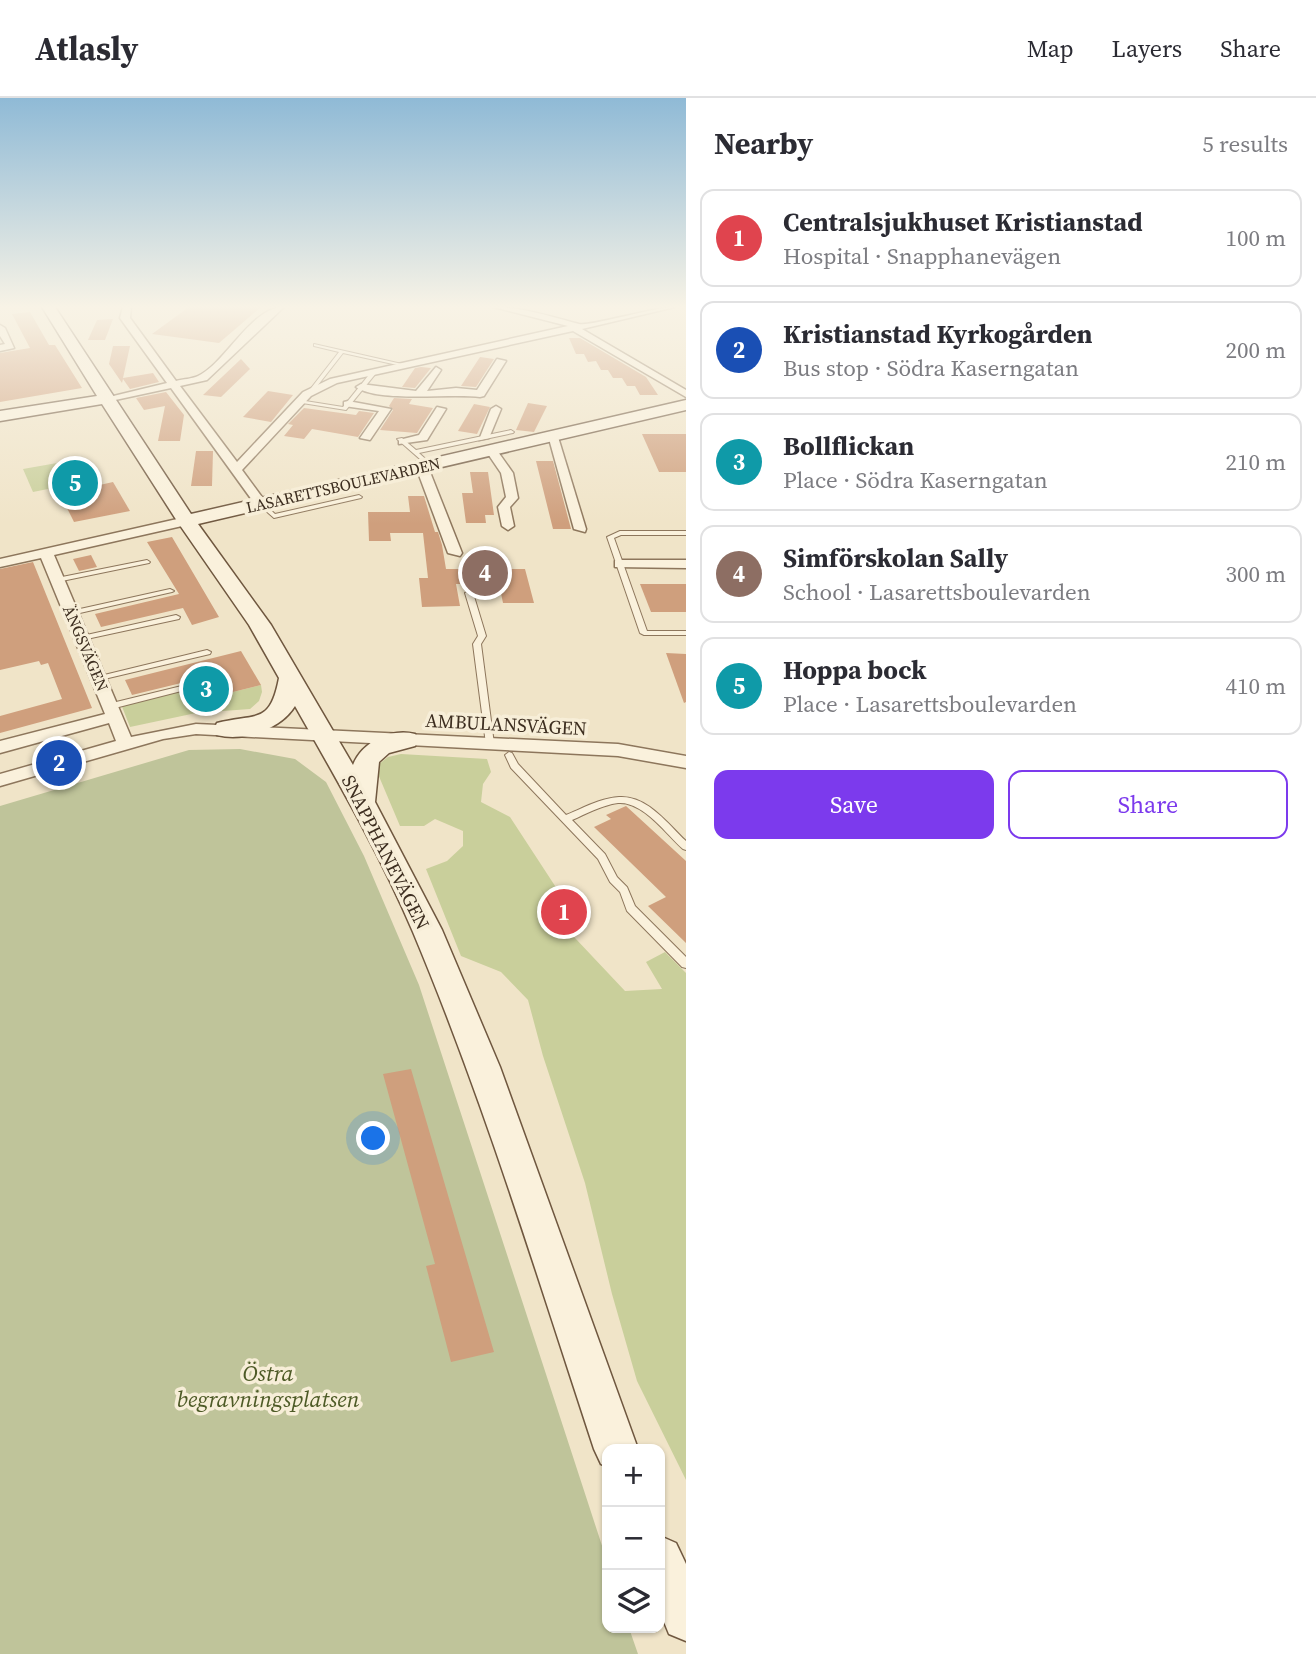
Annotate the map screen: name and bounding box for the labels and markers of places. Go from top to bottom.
pin: 5 [52,457,98,509]
pin: 4 [462,547,508,599]
pin: 3 [183,663,229,715]
pin: 2 [36,737,82,789]
pin: 1 [541,886,587,938]

